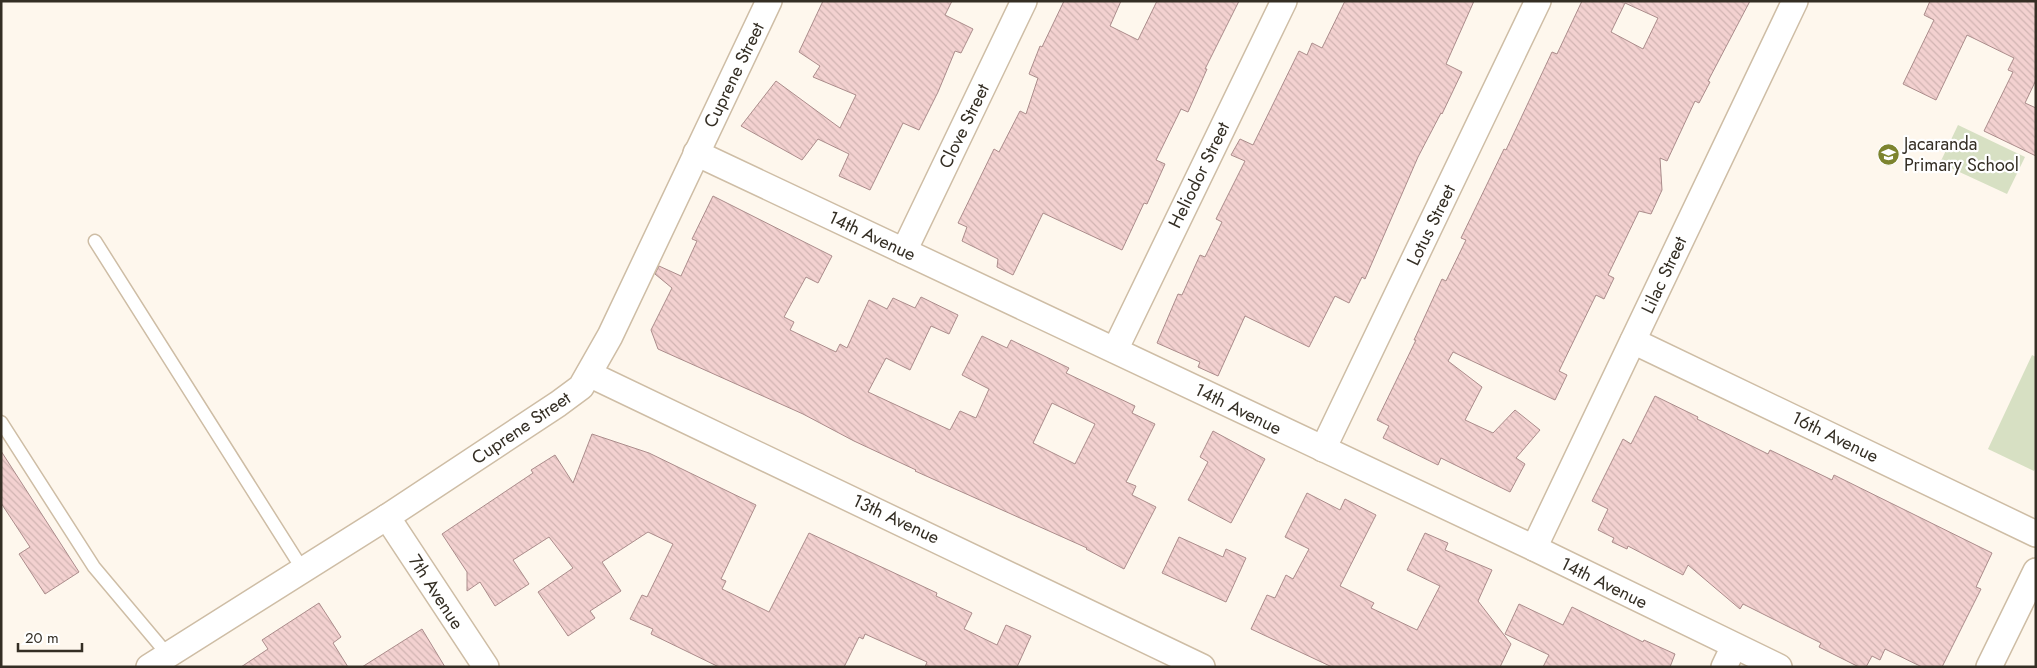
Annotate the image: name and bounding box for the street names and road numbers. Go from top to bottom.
street label: Cuprene Street [697,17,771,132]
street label: Clove Street [932,79,996,173]
street label: Heliodor Street [1162,117,1236,233]
street label: Lotus Street [1400,179,1462,270]
street label: 14th Avenue [824,204,920,268]
street label: Lilac Street [1635,231,1694,318]
street label: 14th Avenue [1190,377,1286,441]
street label: Cuprene Street [466,385,576,471]
street label: 16th Avenue [1787,405,1883,469]
street label: 13th Avenue [848,488,944,550]
street label: 7th Avenue [402,549,470,635]
street label: 14th Avenue [1556,551,1652,615]

